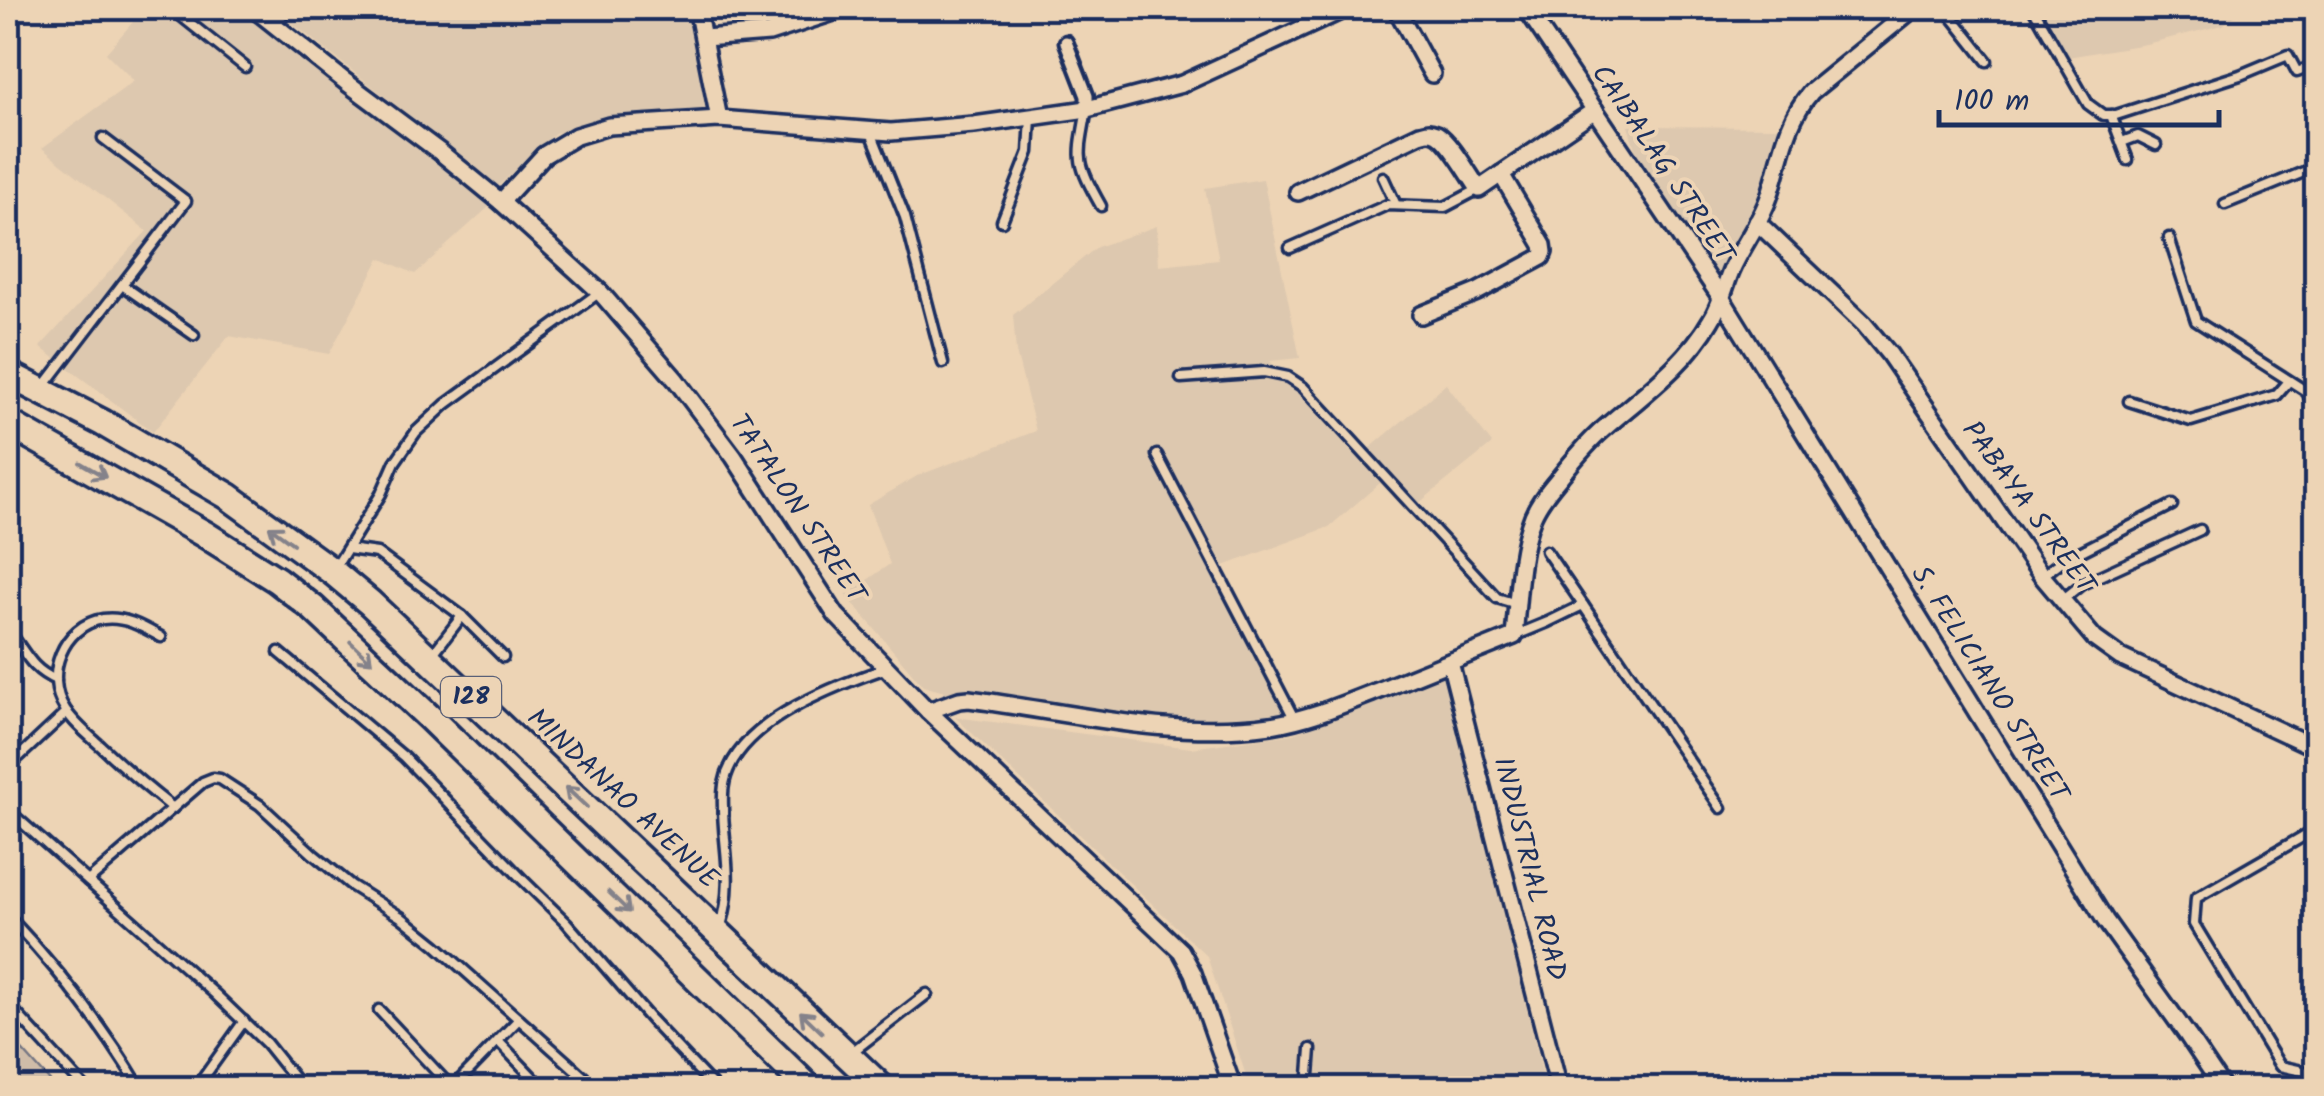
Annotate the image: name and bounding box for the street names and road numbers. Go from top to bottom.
street label: CAIBALAG STREET [1578,55,1747,274]
street label: TATALON STREET [717,405,878,615]
street label: PABAYA STREET [1949,412,2108,606]
street label: S. FELICIANO STREET [1898,557,2081,813]
road number: 128 [441,677,501,717]
street label: MINDANAO AVENUE [515,697,729,901]
street label: INDUSTRIAL ROAD [1479,752,1579,986]

